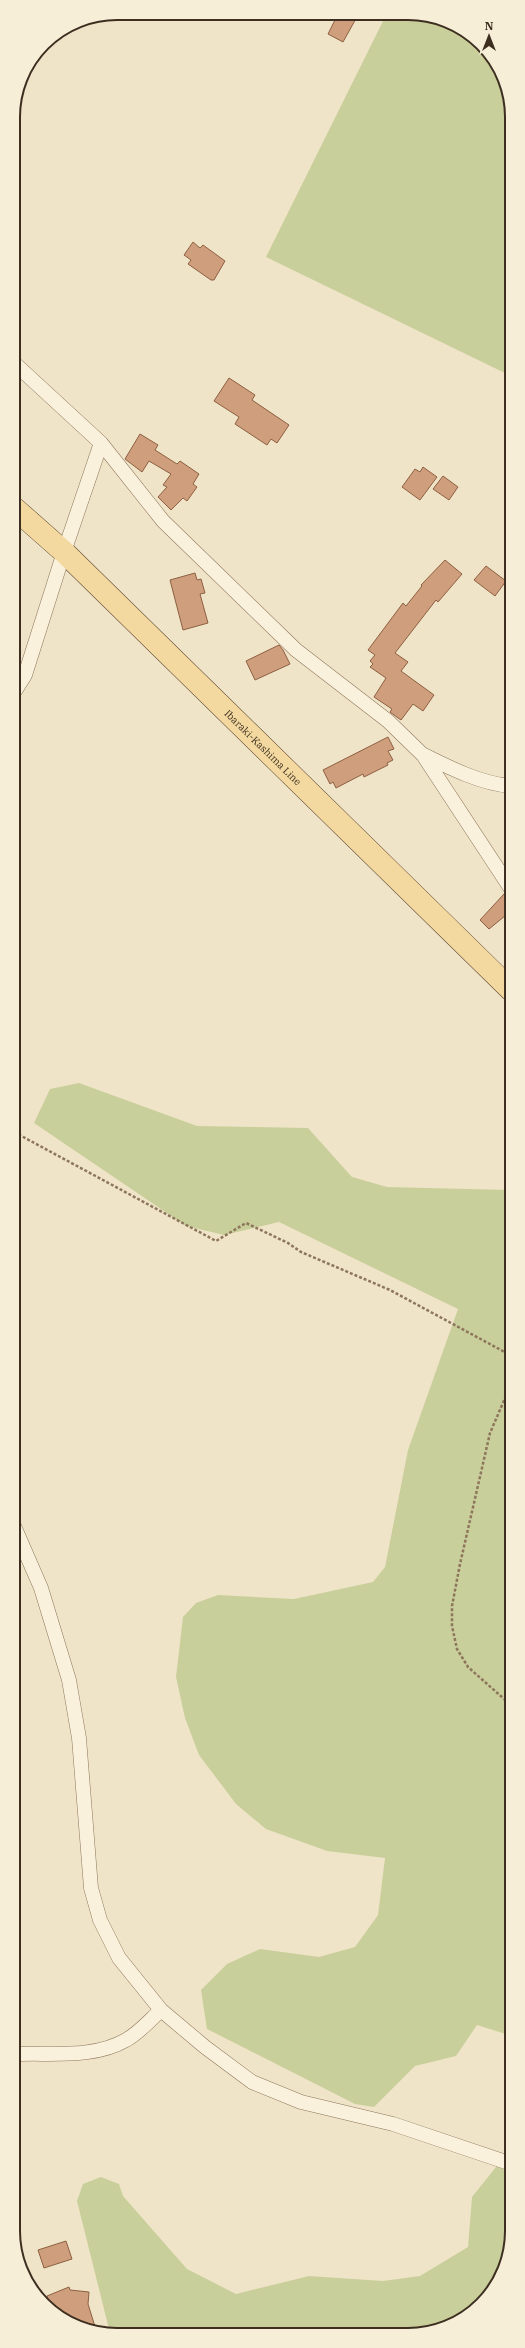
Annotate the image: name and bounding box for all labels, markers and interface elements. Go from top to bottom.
north arrow [469,16,509,56]
text: N [485,19,494,33]
street label: Ibaraki-Kashima Line [222,707,304,788]

